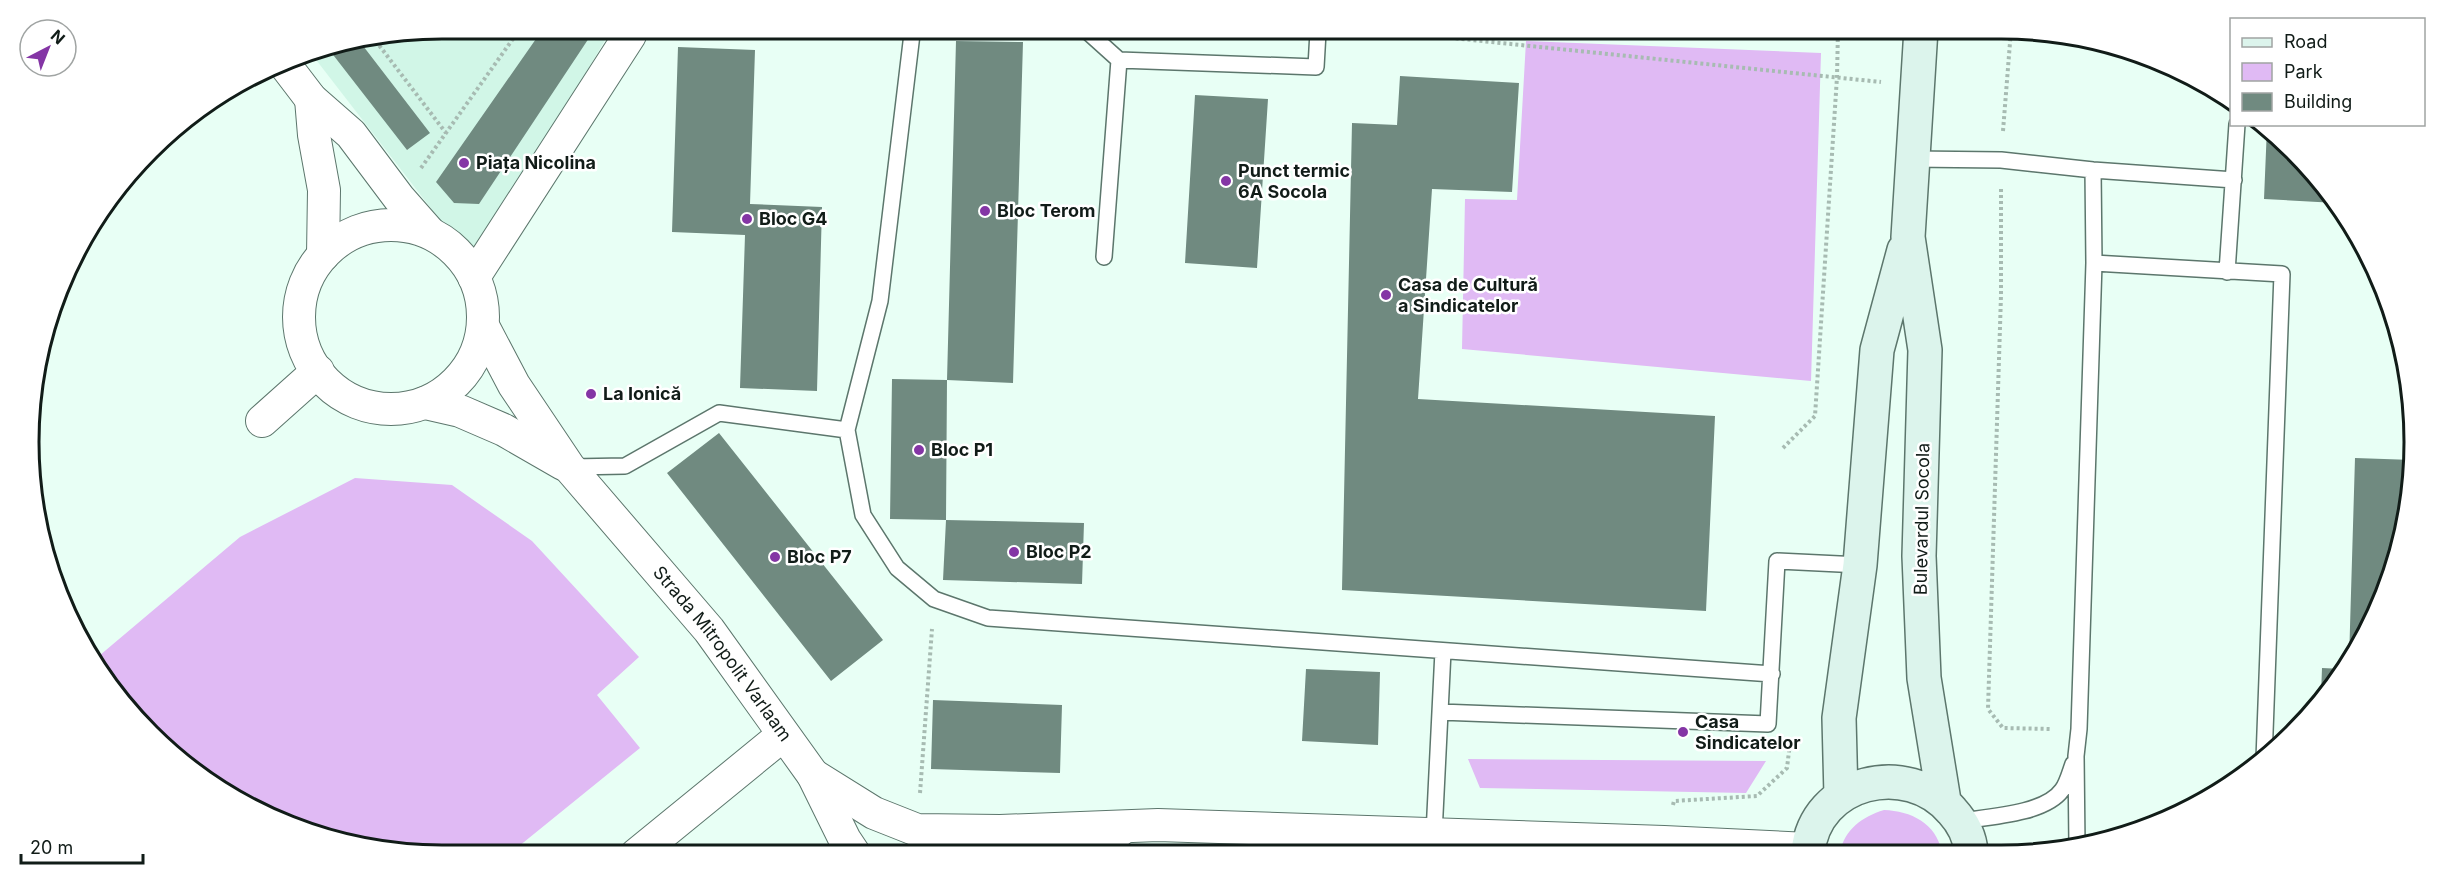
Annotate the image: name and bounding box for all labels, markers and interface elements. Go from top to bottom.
north arrow [18,18,78,78]
legend [2230,18,2425,126]
text: N [47,25,69,48]
text: Road [2284,31,2327,52]
text: Park [2284,61,2323,82]
text: Building [2284,91,2352,112]
place label: Piața Nicolina [476,152,596,173]
marker: Piața Nicolina [457,156,471,170]
place label: Punct termic 6A Socola [1238,160,1350,202]
marker: Punct termic 6A Socola [1219,174,1233,188]
place label: Bloc Terom [997,200,1095,221]
marker: Bloc Terom [978,204,992,218]
place label: Bloc G4 [759,208,827,229]
marker: Bloc G4 [740,212,754,226]
place label: Casa de Cultură a Sindicatelor [1398,274,1538,316]
marker: Casa de Cultură a Sindicatelor [1379,288,1393,302]
place label: La Ionică [603,383,681,404]
marker: La Ionică [584,387,598,401]
place label: Bloc P1 [931,439,993,460]
marker: Bloc P1 [912,443,926,457]
street label: Bulevardul Socola [1910,443,1933,595]
place label: Bloc P2 [1026,541,1092,562]
marker: Bloc P2 [1007,545,1021,559]
place label: Bloc P7 [787,546,852,567]
marker: Bloc P7 [768,550,782,564]
street label: Strada Mitropolit Varlaam [649,562,796,745]
place label: Casa Sindicatelor [1695,711,1801,753]
marker: Casa Sindicatelor [1676,725,1690,739]
scale bar [21,827,142,865]
text: 20 m [30,837,73,858]

